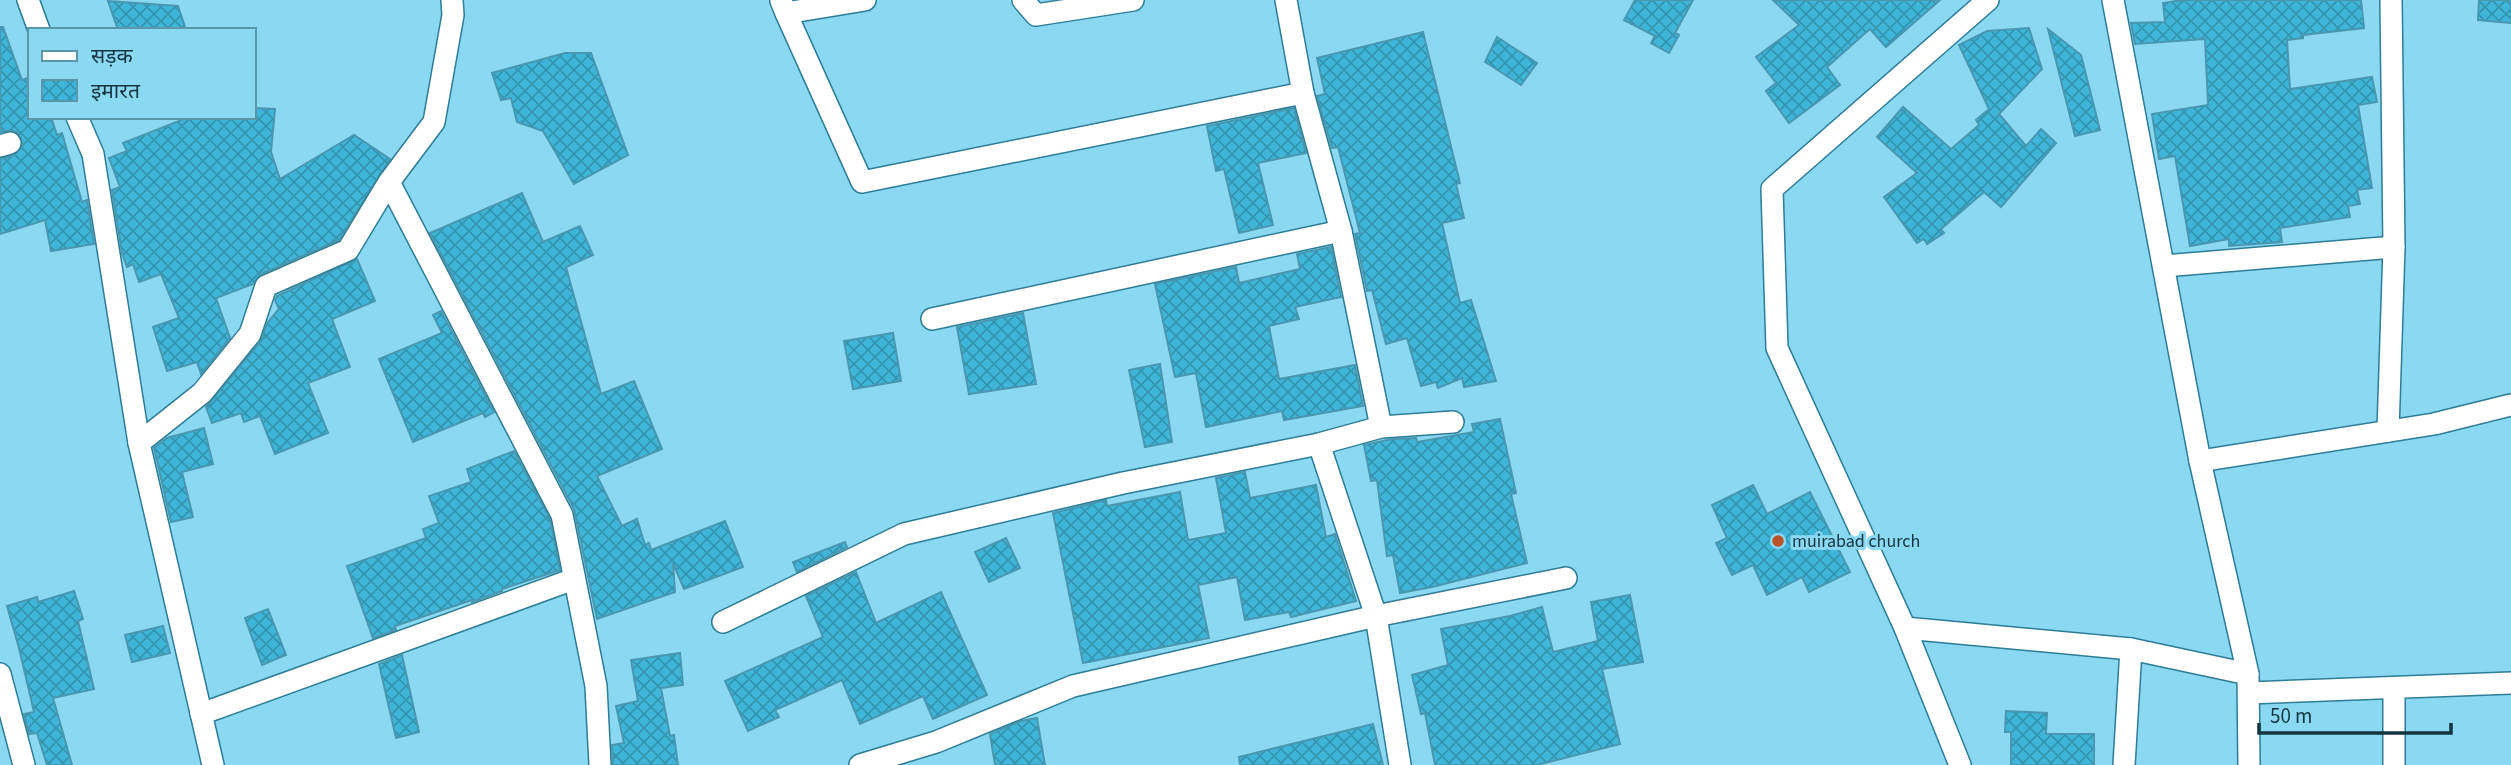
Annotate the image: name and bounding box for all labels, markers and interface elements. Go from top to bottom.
legend [28,28,256,119]
text: सड़क [91,41,133,71]
text: इमारत [91,76,141,106]
place label: muirabad church [1792,529,1920,554]
marker: muirabad church [1770,533,1786,549]
scale bar [2259,692,2452,736]
text: 50 m [2270,701,2312,731]

